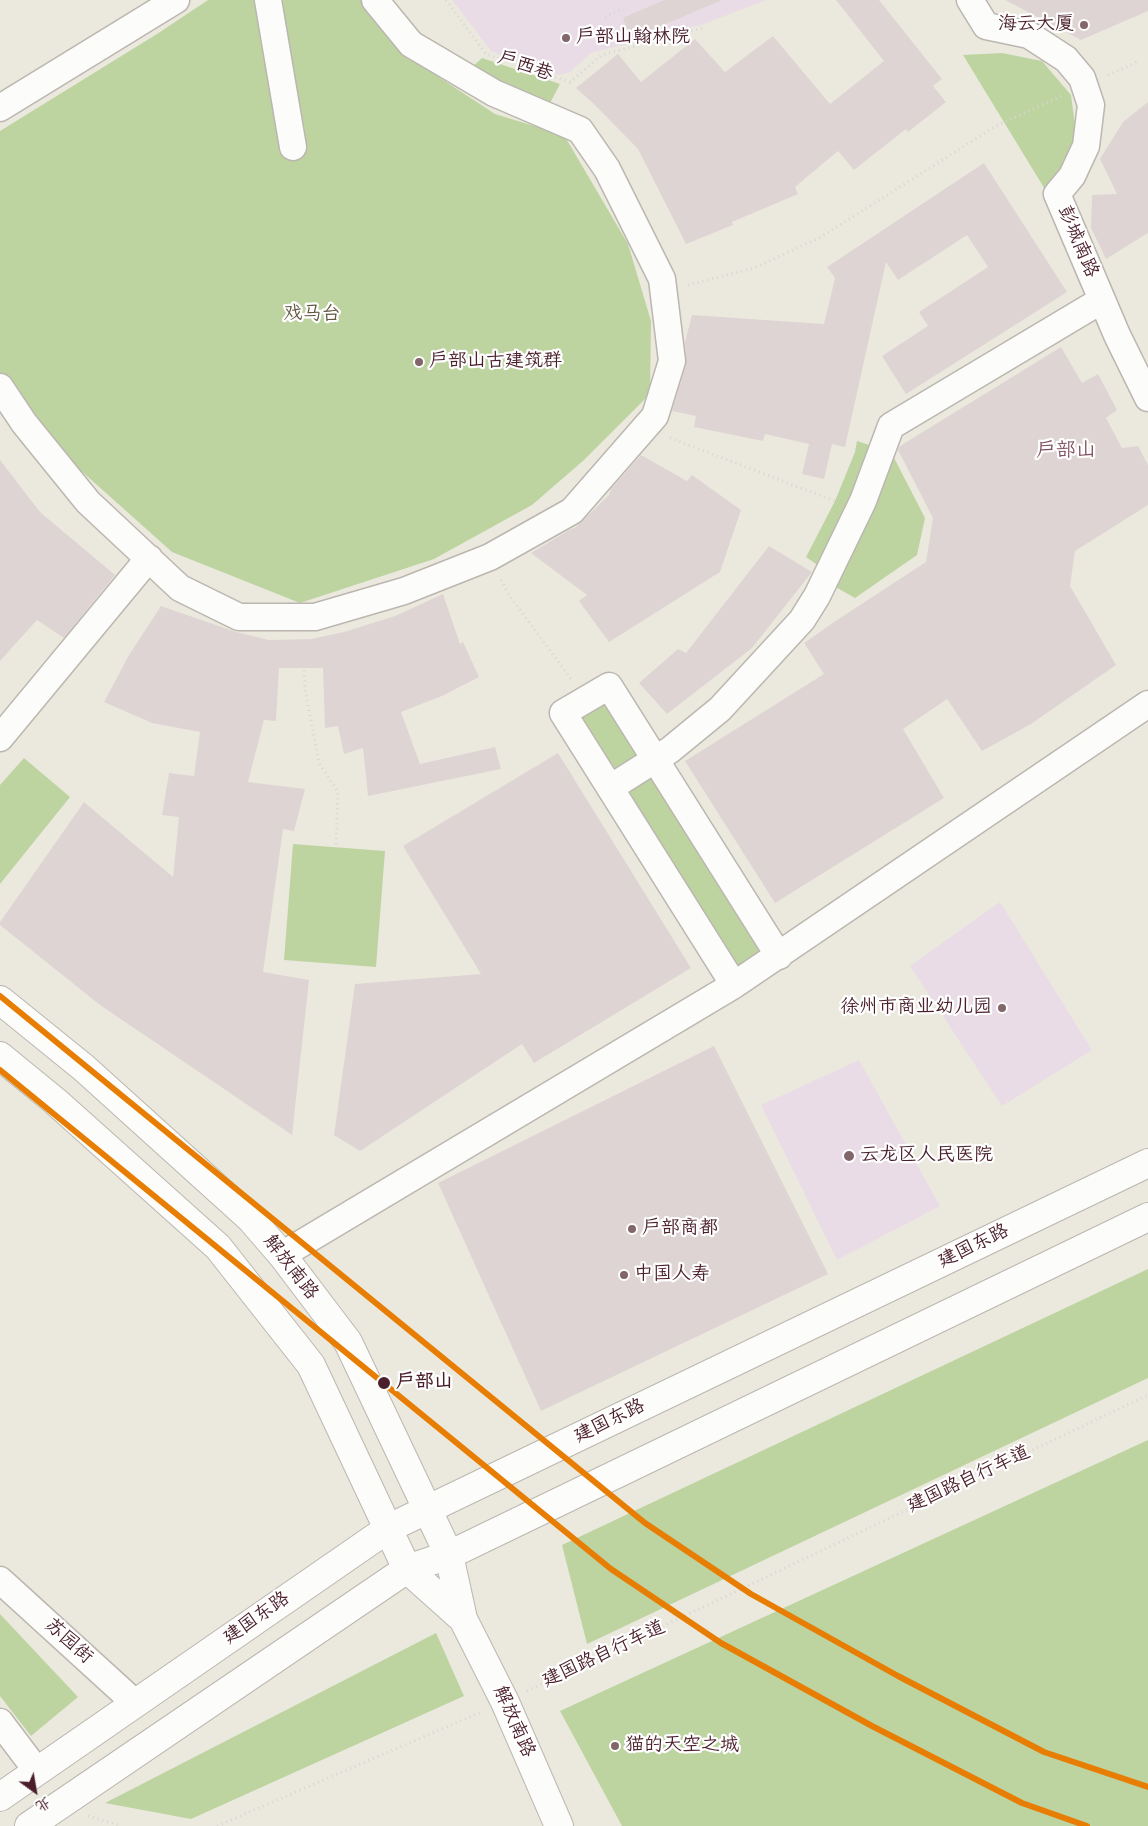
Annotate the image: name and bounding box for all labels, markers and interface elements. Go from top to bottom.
place label: 海云大厦 [998,14,1074,36]
marker: 海云大厦 [1078,19,1090,31]
place label: 户部山翰林院 [576,27,690,49]
marker: 户部山翰林院 [560,32,572,44]
street label: 户西巷 [494,47,556,87]
street label: 彭城南路 [1052,203,1102,281]
park label: 戏马台 [284,304,340,326]
place label: 户部山古建筑群 [429,351,562,373]
marker: 户部山古建筑群 [413,356,425,368]
district label: 户部山 [1036,440,1096,464]
place label: 徐州市商业幼儿园 [840,997,992,1019]
marker: 徐州市商业幼儿园 [996,1002,1008,1014]
place label: 云龙区人民医院 [860,1145,993,1167]
marker: 云龙区人民医院 [842,1149,856,1163]
place label: 户部商都 [642,1218,718,1240]
street label: 建国东路 [935,1220,1013,1274]
marker: 户部商都 [626,1223,638,1235]
street label: 解放南路 [258,1231,322,1305]
place label: 中国人寿 [634,1264,710,1286]
marker: 中国人寿 [618,1269,630,1281]
place label: 户部山 [396,1372,453,1394]
marker: 户部山 [376,1375,392,1391]
street label: 建国东路 [571,1395,649,1449]
street label: 建国路自行车道 [904,1442,1034,1518]
street label: 建国东路 [219,1588,295,1650]
street label: 苏园街 [39,1614,97,1670]
street label: 建国路自行车道 [539,1617,669,1693]
street label: 解放南路 [487,1683,539,1761]
place label: 猫的天空之城 [625,1735,739,1757]
marker: 猫的天空之城 [609,1740,621,1752]
north arrow [10,1766,60,1816]
text: 北 [32,1792,54,1816]

